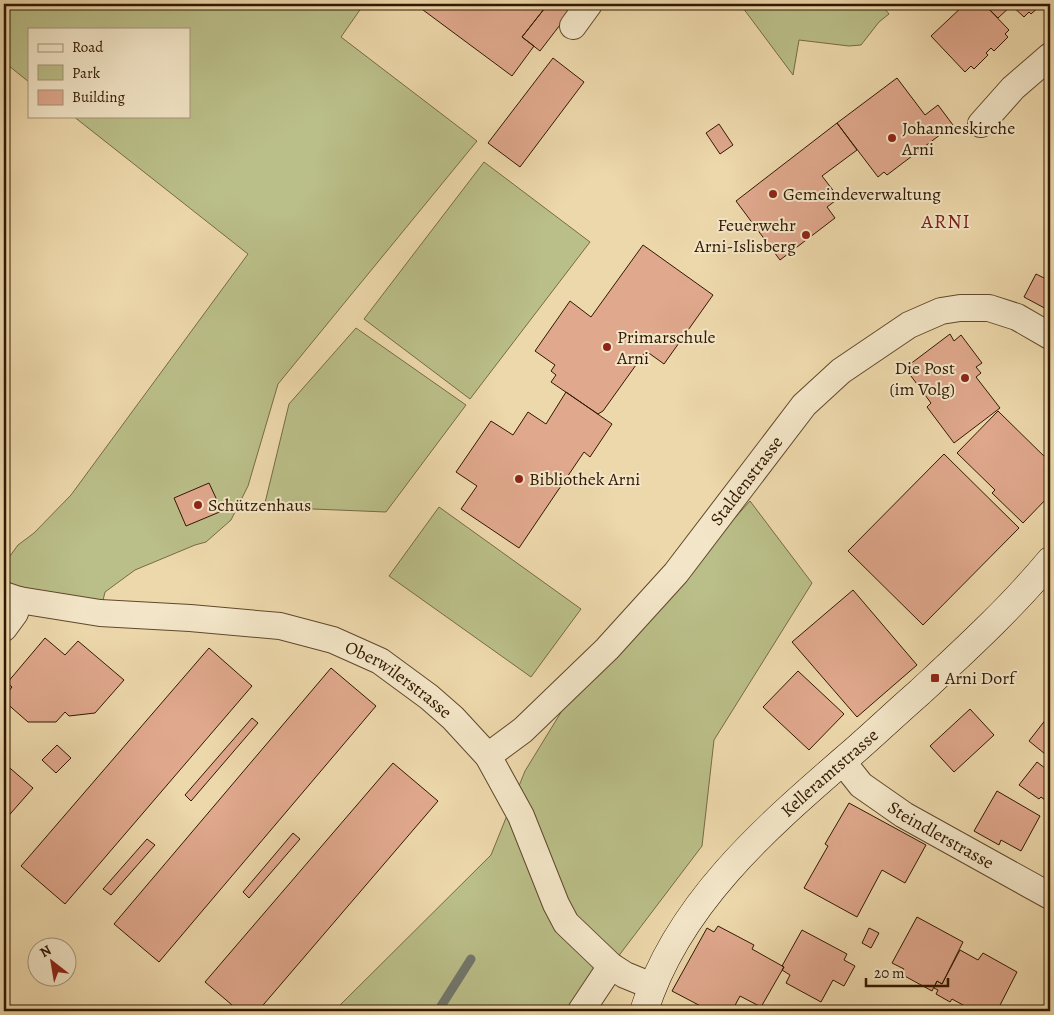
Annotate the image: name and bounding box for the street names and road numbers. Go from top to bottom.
street label: Staldenstrasse [704,431,788,530]
street label: Oberwilerstrasse [341,635,457,724]
street label: Kelleramtstrasse [776,723,883,822]
street label: Steindlerstrasse [883,795,998,875]

